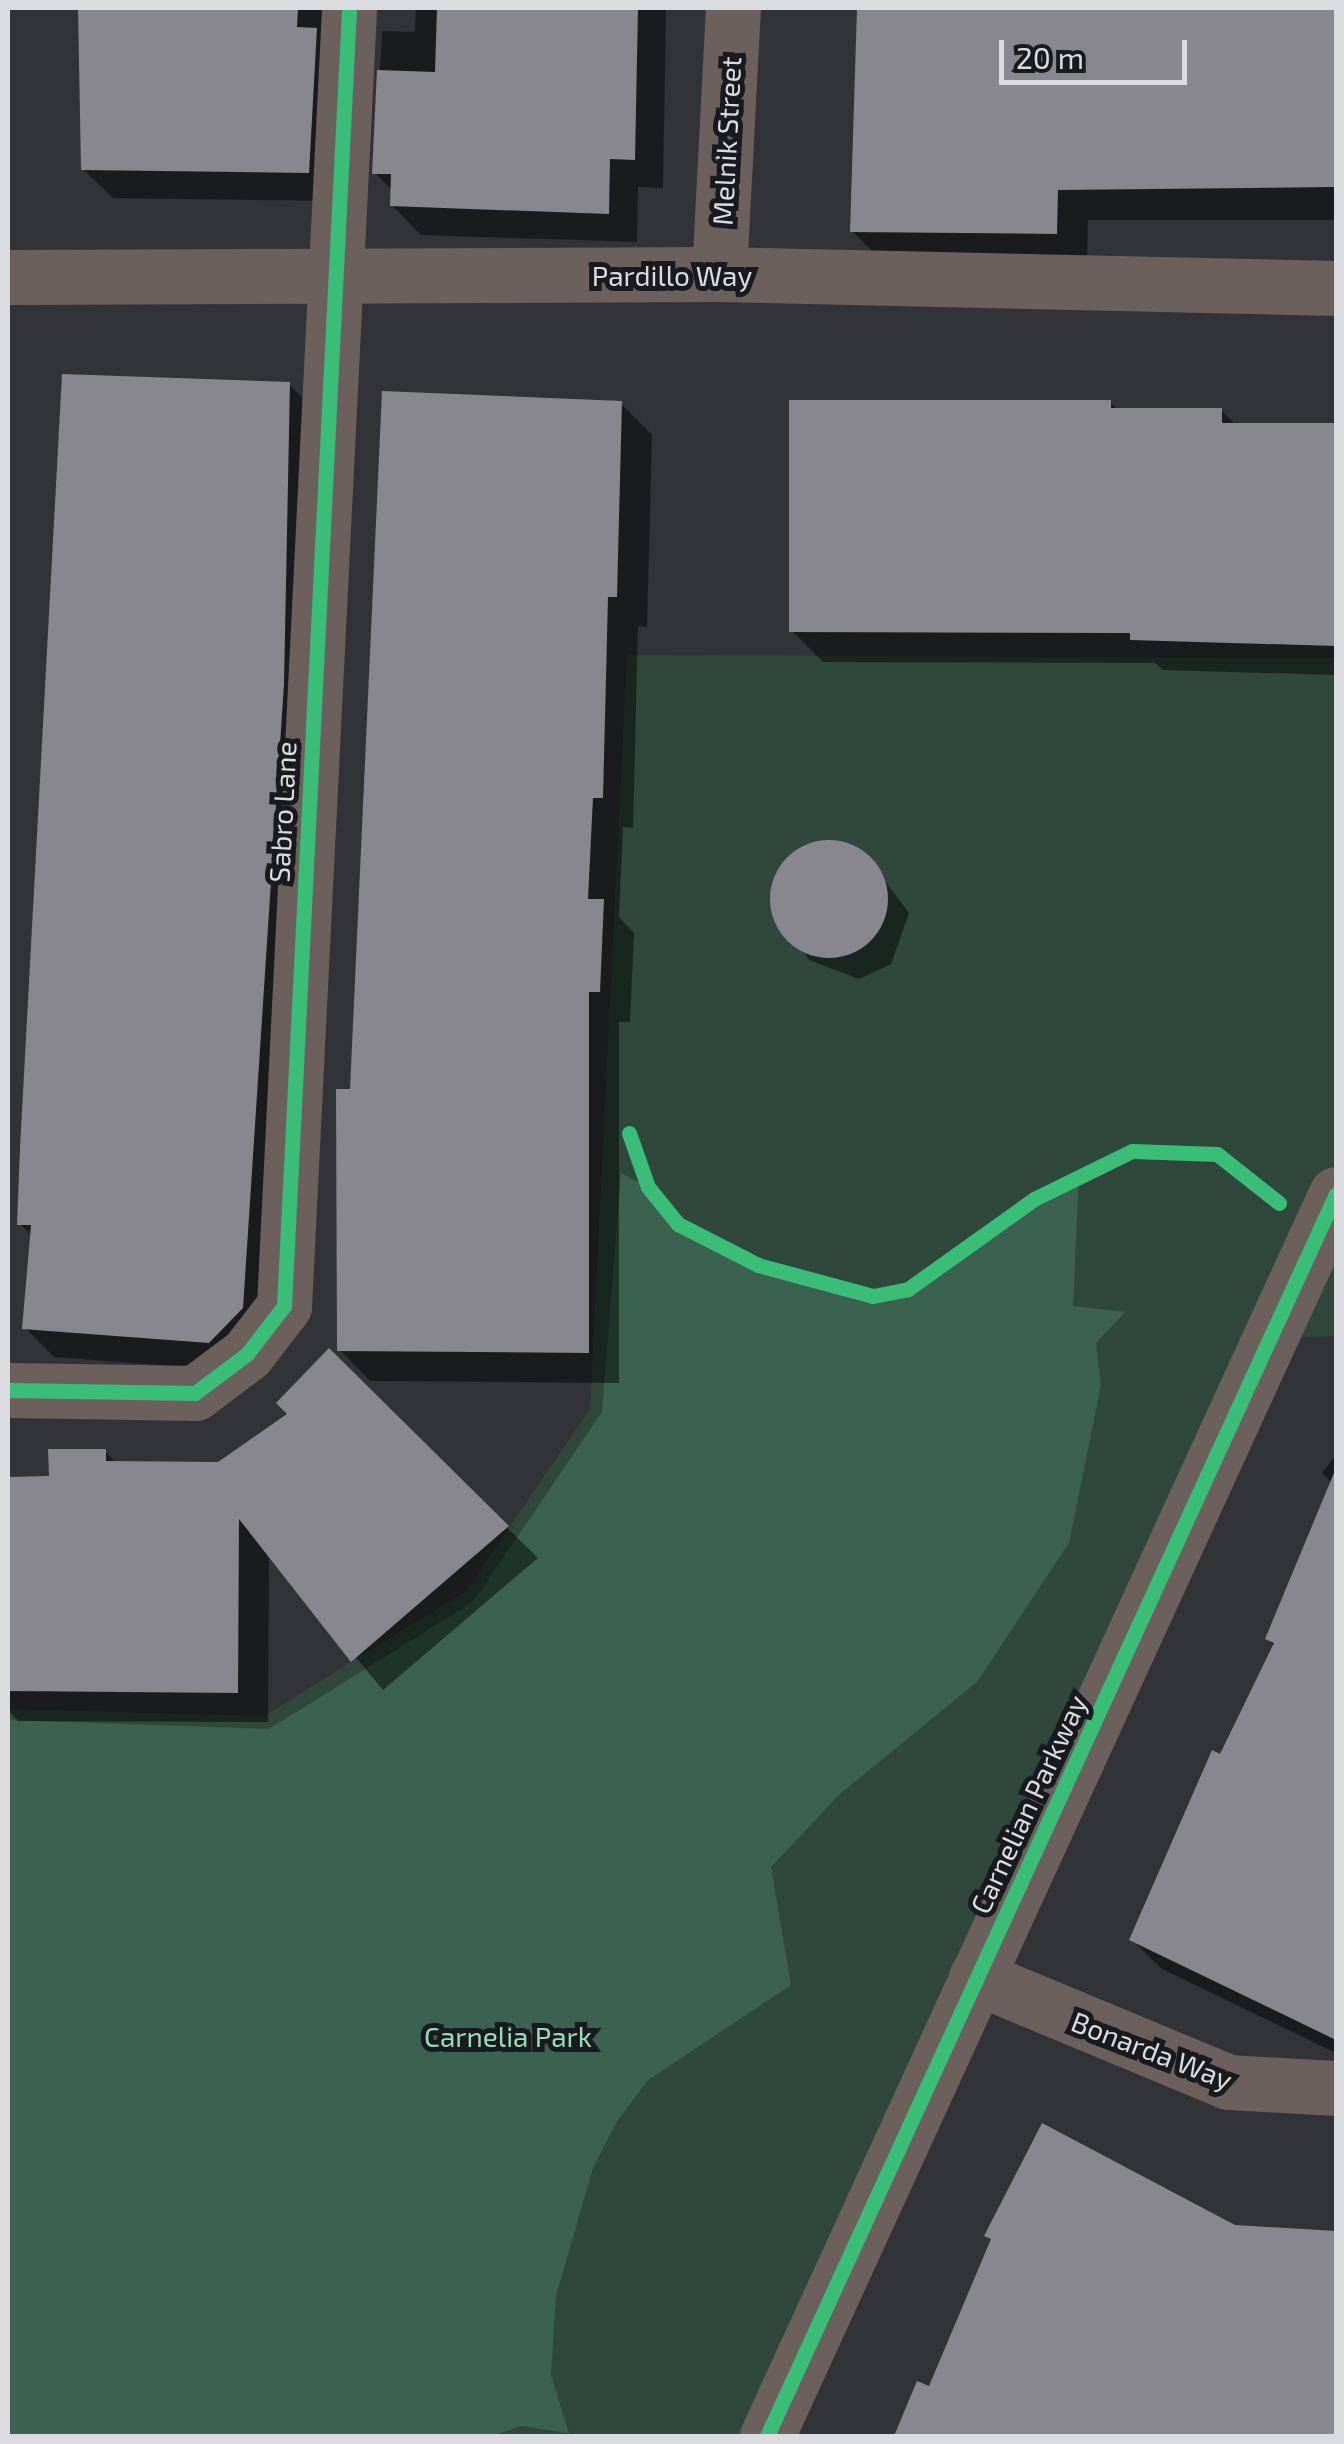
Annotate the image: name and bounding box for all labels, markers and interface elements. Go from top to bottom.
scale bar [1004,20,1192,82]
text: 20 m [1016,39,1084,75]
street label: Melnik Street [705,56,747,226]
street label: Pardillo Way [592,258,752,292]
street label: Sabro Lane [262,741,302,883]
street label: Carnelian Parkway [963,1689,1093,1919]
street label: Bonarda Way [1067,2004,1237,2096]
park label: Carnelia Park [424,2019,592,2053]

